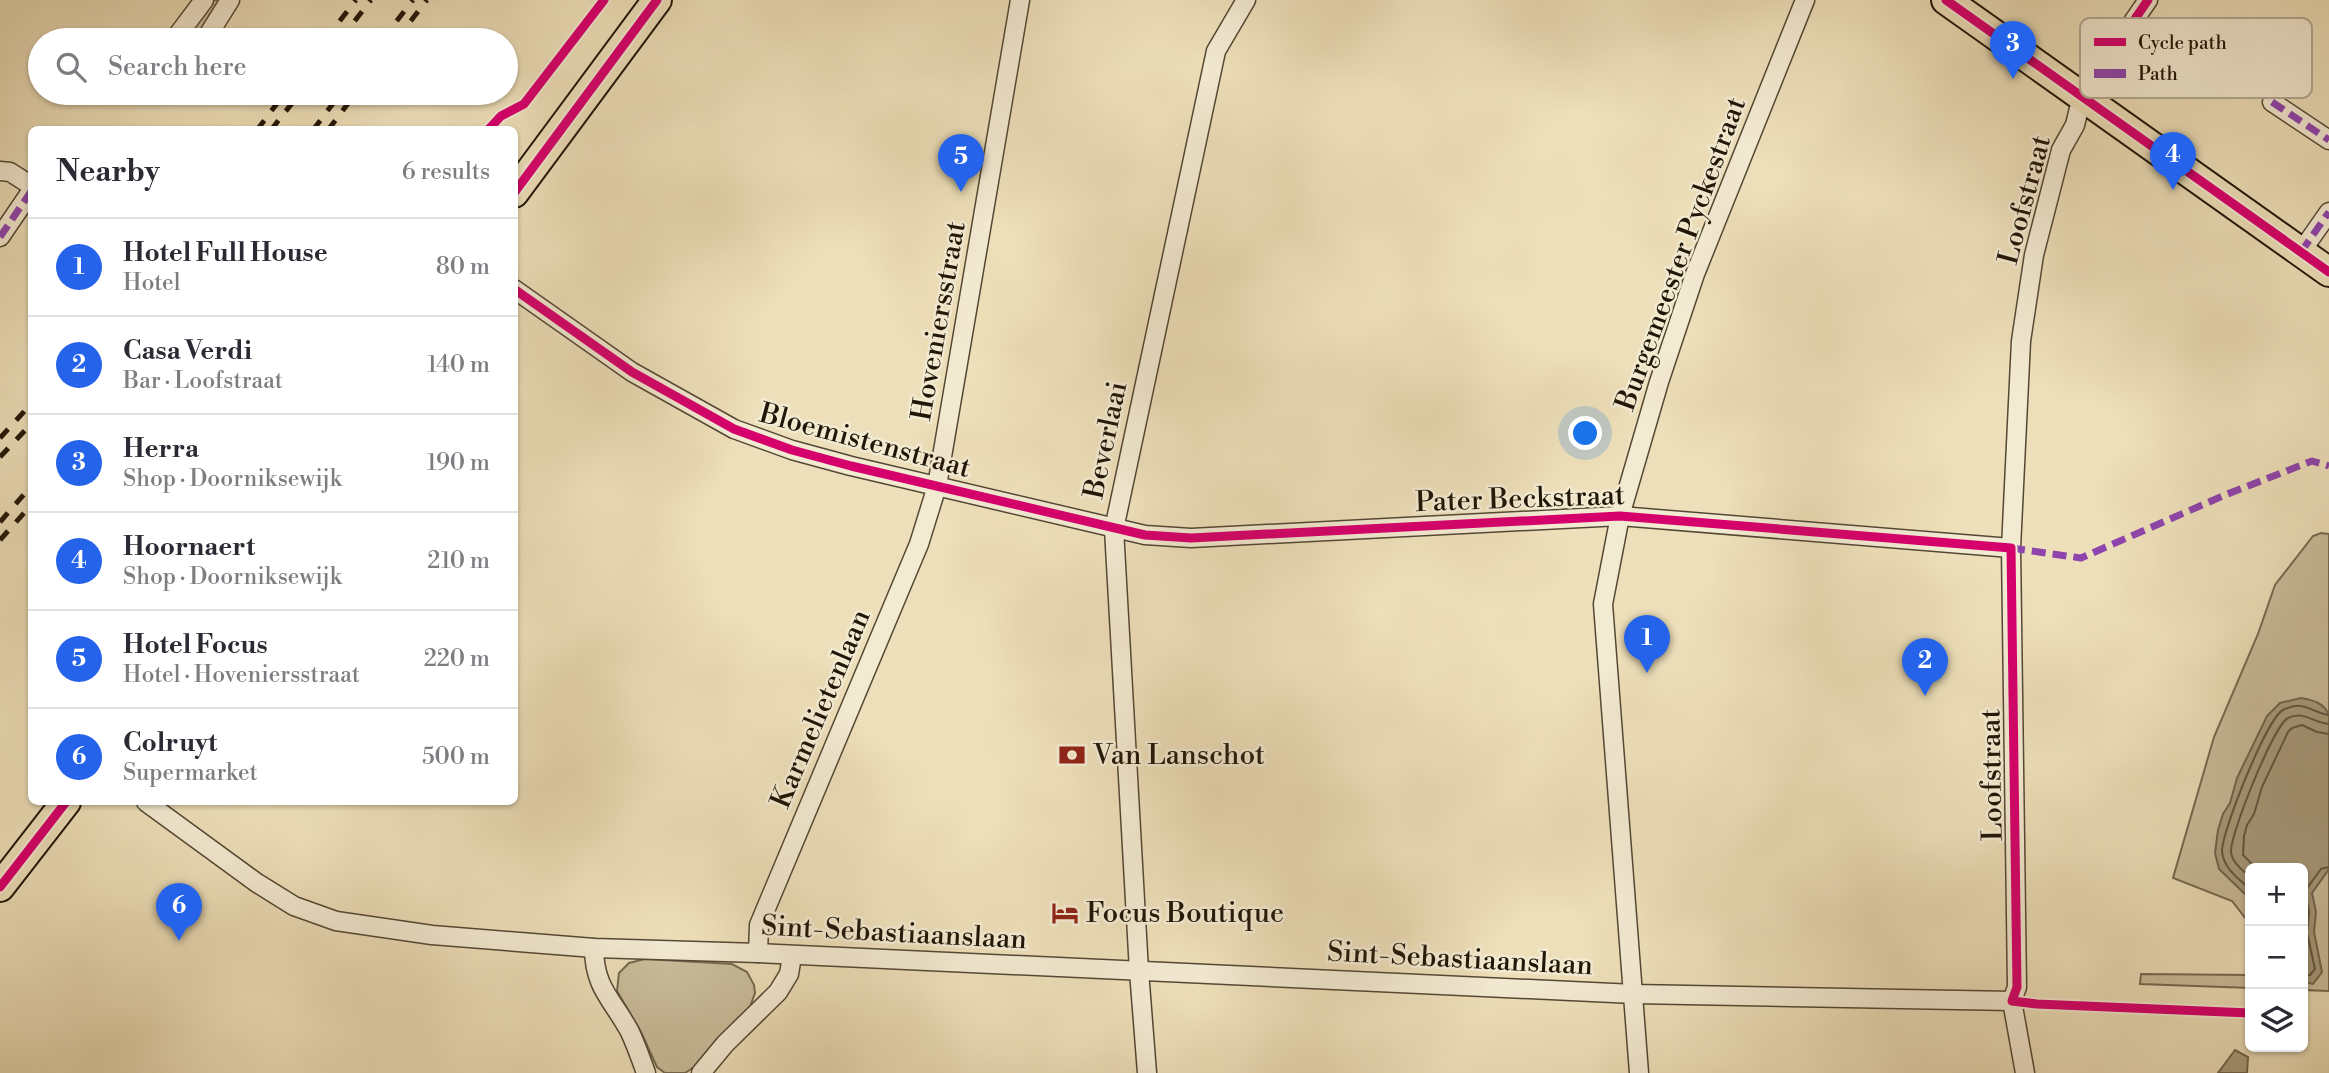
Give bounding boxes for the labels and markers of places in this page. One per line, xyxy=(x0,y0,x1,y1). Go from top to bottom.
pin: 3 xyxy=(1990,21,2036,79)
pin: 4 xyxy=(2150,132,2196,190)
pin: 5 xyxy=(938,134,984,192)
pin: 1 xyxy=(1624,615,1670,673)
pin: 2 xyxy=(1902,638,1948,696)
place label: Van Lanschot xyxy=(1092,738,1265,773)
bank icon: Van Lanschot xyxy=(1057,740,1087,770)
pin: 6 xyxy=(156,883,202,941)
place label: Focus Boutique xyxy=(1086,896,1284,931)
hotel icon: Focus Boutique xyxy=(1050,898,1080,928)

